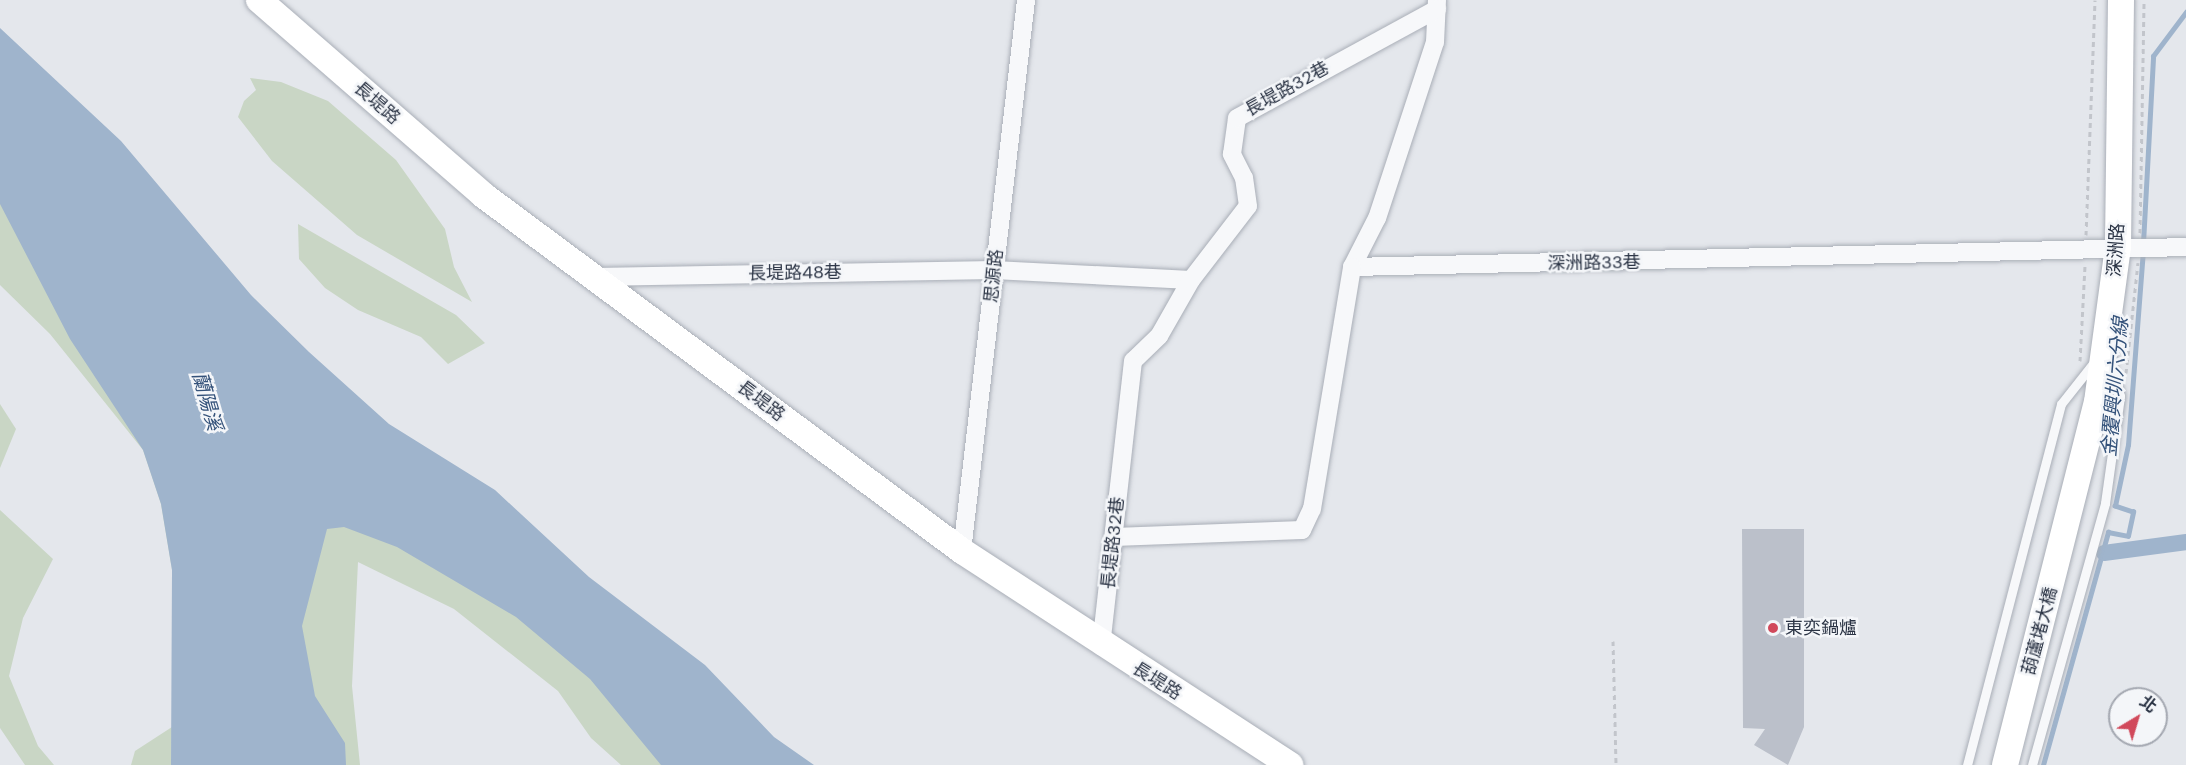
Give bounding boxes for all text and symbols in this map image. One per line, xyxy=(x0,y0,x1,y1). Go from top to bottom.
street label: 長堤路32巷 xyxy=(1241,57,1333,121)
street label: 長堤路 xyxy=(350,77,404,129)
street label: 深洲路 xyxy=(2103,222,2129,278)
street label: 思源路 xyxy=(980,248,1008,304)
street label: 深洲路33巷 xyxy=(1547,251,1641,275)
street label: 長堤路48巷 xyxy=(748,261,842,285)
water label: 金覆興圳六分線 xyxy=(2097,316,2133,458)
water label: 蘭陽溪 xyxy=(187,369,227,433)
street label: 長堤路 xyxy=(733,376,789,426)
street label: 長堤路32巷 xyxy=(1097,496,1129,590)
street label: 葫蘆堵大橋 xyxy=(2018,585,2062,677)
place label: 東奕鍋爐 xyxy=(1785,617,1857,639)
marker: 東奕鍋爐 xyxy=(1766,621,1780,635)
street label: 長堤路 xyxy=(1128,658,1186,704)
north arrow xyxy=(2108,687,2168,747)
text: 北 xyxy=(2135,691,2161,717)

